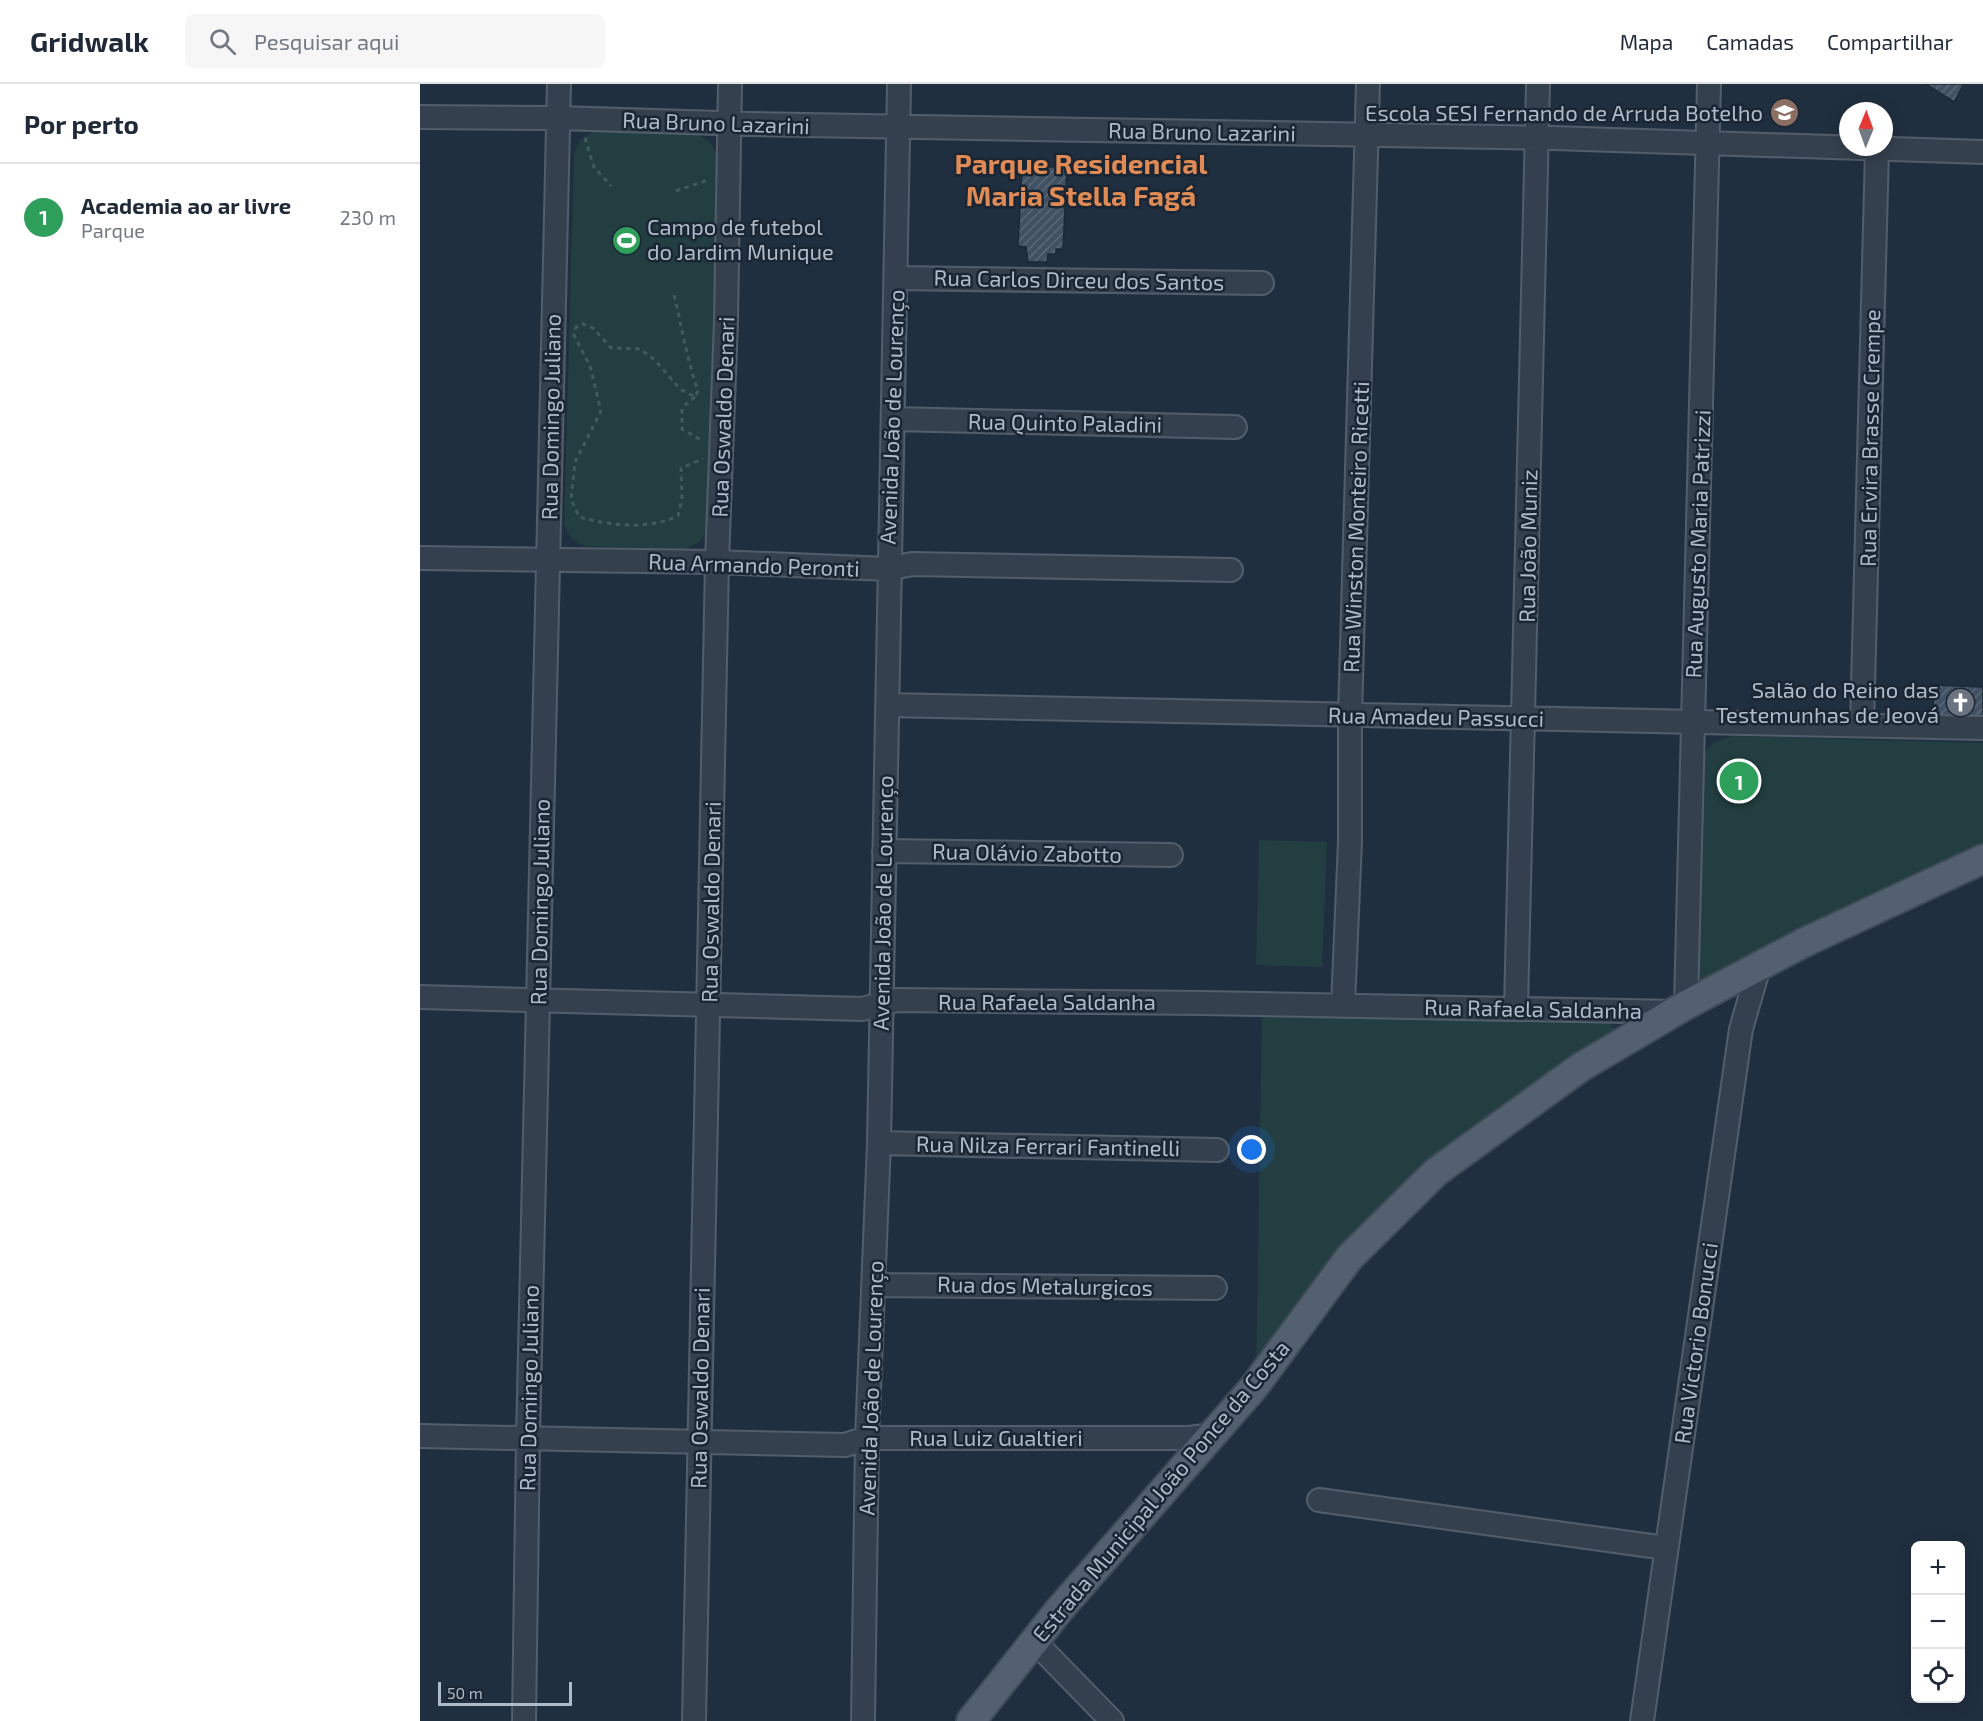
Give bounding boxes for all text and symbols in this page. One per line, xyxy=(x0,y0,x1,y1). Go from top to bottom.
search box xyxy=(185,14,605,68)
text: Gridwalk xyxy=(30,24,149,58)
icon: search xyxy=(206,25,239,58)
text: Pesquisar aqui xyxy=(254,28,400,54)
text: Mapa xyxy=(1620,29,1673,54)
text: Camadas xyxy=(1706,29,1794,54)
text: Compartilhar xyxy=(1827,29,1953,54)
school or university icon: Escola SESI Fernando de Arruda Botelho xyxy=(1768,97,1800,129)
place label: Escola SESI Fernando de Arruda Botelho xyxy=(1365,99,1763,125)
north arrow xyxy=(1839,102,1893,156)
street label: Rua Bruno Lazarini xyxy=(622,106,810,138)
text: Por perto xyxy=(24,108,139,139)
street label: Rua Bruno Lazarini xyxy=(1108,116,1296,146)
district label: Parque Residencial Maria Stella Fagá xyxy=(955,146,1208,212)
text: Academia ao ar livre xyxy=(81,192,291,218)
text: 1 xyxy=(39,205,48,229)
text: 230 m xyxy=(340,205,396,229)
place label: Campo de futebol do Jardim Munique xyxy=(647,213,834,264)
text: Parque xyxy=(81,218,145,242)
sports icon: Campo de futebol do Jardim Munique xyxy=(610,224,642,256)
street label: Rua Carlos Dirceu dos Santos xyxy=(934,263,1225,295)
street label: Avenida João de Lourenço xyxy=(874,289,910,545)
street label: Rua Ervira Brasse Crempe xyxy=(1854,309,1884,567)
street label: Rua Domingo Juliano xyxy=(535,314,565,520)
street label: Rua Oswaldo Denari xyxy=(705,316,739,518)
street label: Rua Winston Monteiro Ricetti xyxy=(1337,381,1373,673)
street label: Rua Quinto Paladini xyxy=(968,407,1162,438)
street label: Rua Augusto Maria Patrizzi xyxy=(1679,409,1715,679)
street label: Rua João Muniz xyxy=(1513,469,1541,623)
street label: Rua Armando Peronti xyxy=(648,547,860,581)
place label: Salão do Reino das Testemunhas de Jeová xyxy=(1716,676,1939,727)
church icon: Salão do Reino das Testemunhas de Jeová xyxy=(1944,687,1976,719)
street label: Rua Amadeu Passucci xyxy=(1328,701,1544,731)
pin: 1 xyxy=(1720,758,1758,804)
street label: Avenida João de Lourenço xyxy=(867,775,899,1031)
street label: Rua Domingo Juliano xyxy=(524,799,554,1005)
street label: Rua Oswaldo Denari xyxy=(695,801,725,1003)
street label: Rua Olávio Zabotto xyxy=(932,837,1122,867)
street label: Rua Rafaela Saldanha xyxy=(938,988,1156,1014)
street label: Rua Rafaela Saldanha xyxy=(1424,993,1642,1023)
street label: Rua Nilza Ferrari Fantinelli xyxy=(916,1130,1180,1160)
your location xyxy=(1237,1135,1266,1164)
street label: Rua Victorio Bonucci xyxy=(1668,1241,1722,1445)
street label: Avenida João de Lourenço xyxy=(853,1260,889,1516)
street label: Rua dos Metalurgicos xyxy=(937,1270,1153,1300)
street label: Rua Domingo Juliano xyxy=(513,1285,543,1491)
street label: Rua Oswaldo Denari xyxy=(684,1287,714,1489)
street label: Estrada Municipal João Ponce da Costa xyxy=(1027,1335,1294,1646)
street label: Rua Luiz Gualtieri xyxy=(909,1424,1083,1450)
map controls xyxy=(1911,1541,1965,1703)
button: + xyxy=(1911,1541,1965,1595)
button: − xyxy=(1911,1595,1965,1649)
button: locate xyxy=(1911,1649,1965,1703)
scale bar xyxy=(438,1679,572,1706)
text: 50 m xyxy=(447,1683,483,1702)

